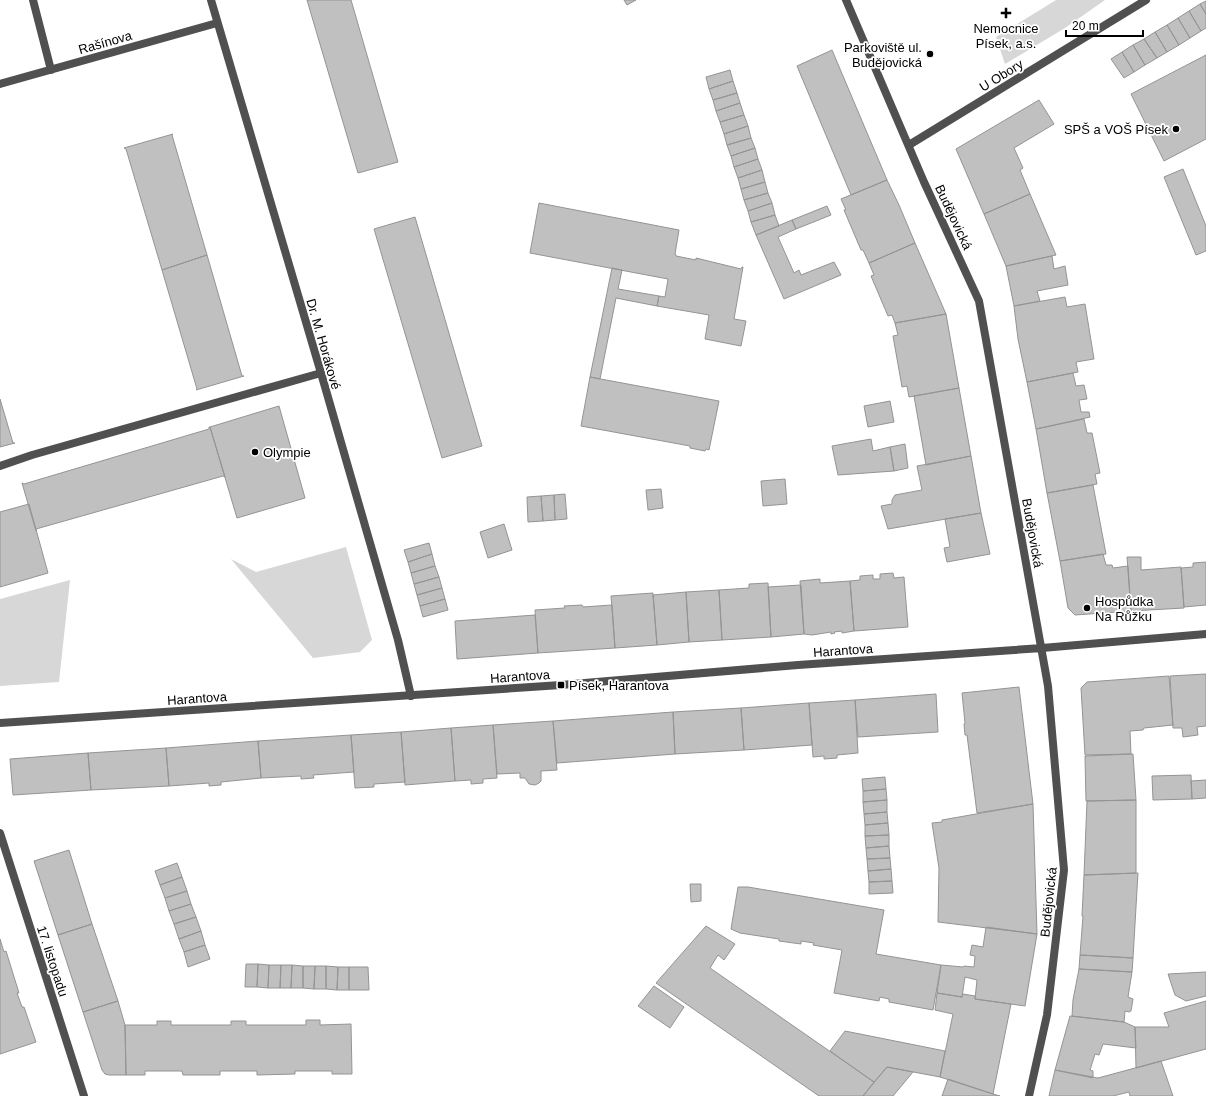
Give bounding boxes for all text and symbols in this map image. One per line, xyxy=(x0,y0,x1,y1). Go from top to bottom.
marker: Nemocnice Písek, a.s. xyxy=(1000,7,1012,19)
scale bar xyxy=(1066,12,1143,38)
text: 20 m xyxy=(1072,19,1099,33)
place label: Nemocnice Písek, a.s. xyxy=(973,21,1039,51)
street label: Rašínova xyxy=(77,27,134,57)
place label: Parkoviště ul. Budějovická xyxy=(844,40,923,70)
marker: Parkoviště ul. Budějovická xyxy=(925,49,935,59)
street label: U Obory xyxy=(977,56,1026,95)
place label: SPŠ a VOŠ Písek xyxy=(1064,122,1168,137)
marker: SPŠ a VOŠ Písek xyxy=(1171,124,1181,134)
street label: Budějovická xyxy=(932,182,975,253)
street label: Dr. M. Horákové xyxy=(303,297,344,391)
place label: Olympie xyxy=(263,445,311,460)
marker: Olympie xyxy=(250,447,260,457)
street label: Budějovická xyxy=(1019,497,1046,570)
place label: Hospůdka Na Růžku xyxy=(1095,594,1154,624)
marker: Hospůdka Na Růžku xyxy=(1082,603,1092,613)
street label: Harantova xyxy=(813,641,874,660)
street label: Harantova xyxy=(490,667,551,686)
place label: Písek, Harantova xyxy=(569,678,669,693)
marker: Písek, Harantova xyxy=(556,680,566,690)
street label: Harantova xyxy=(167,689,228,708)
street label: Budějovická xyxy=(1037,866,1060,938)
street label: 17. listopadu xyxy=(34,924,71,999)

